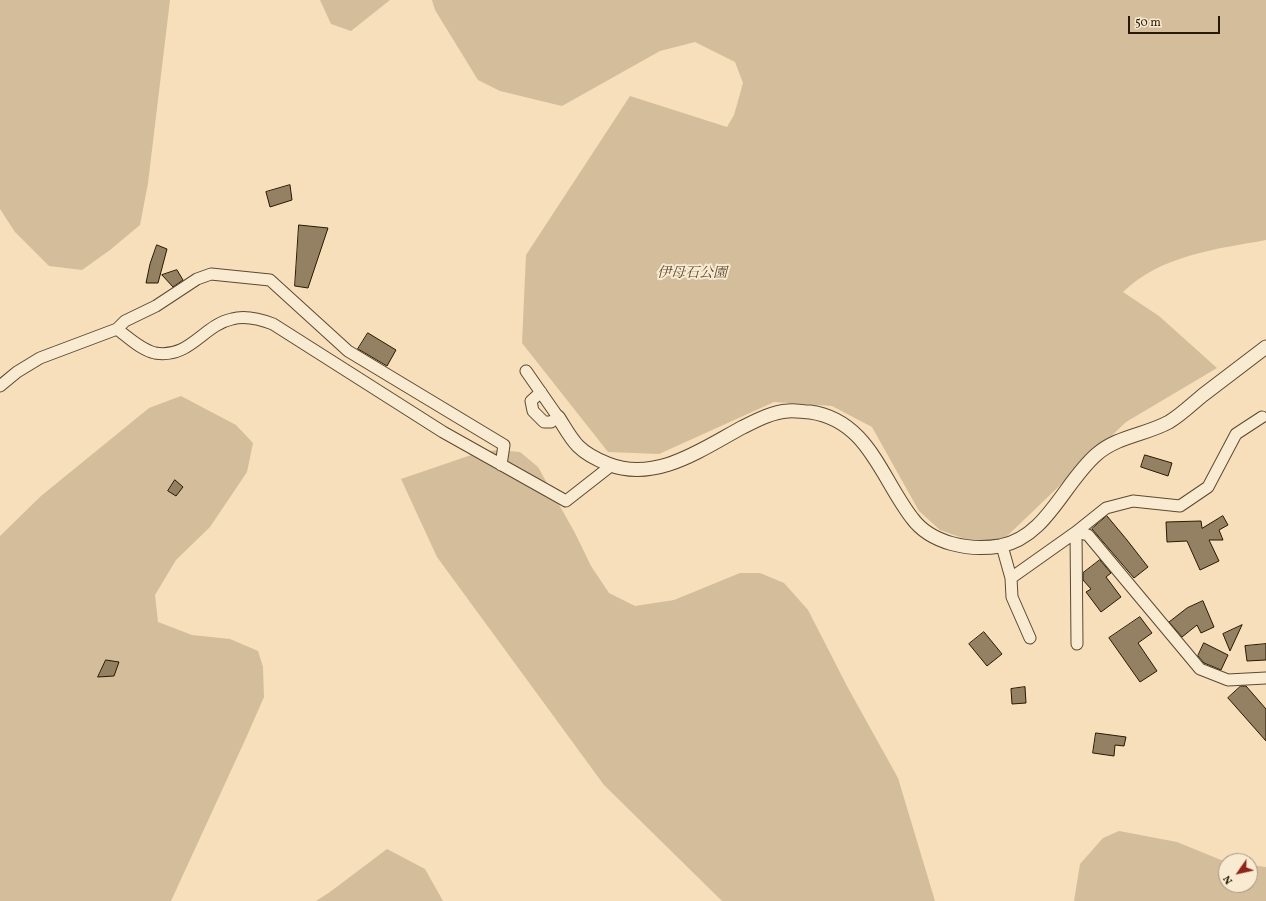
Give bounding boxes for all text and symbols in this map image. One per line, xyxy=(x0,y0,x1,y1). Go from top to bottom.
scale bar xyxy=(1130,8,1222,34)
text: 50 m xyxy=(1135,15,1161,31)
park label: 伊母石公園 xyxy=(657,266,727,282)
north arrow xyxy=(1218,853,1258,893)
text: N xyxy=(1220,872,1237,887)

